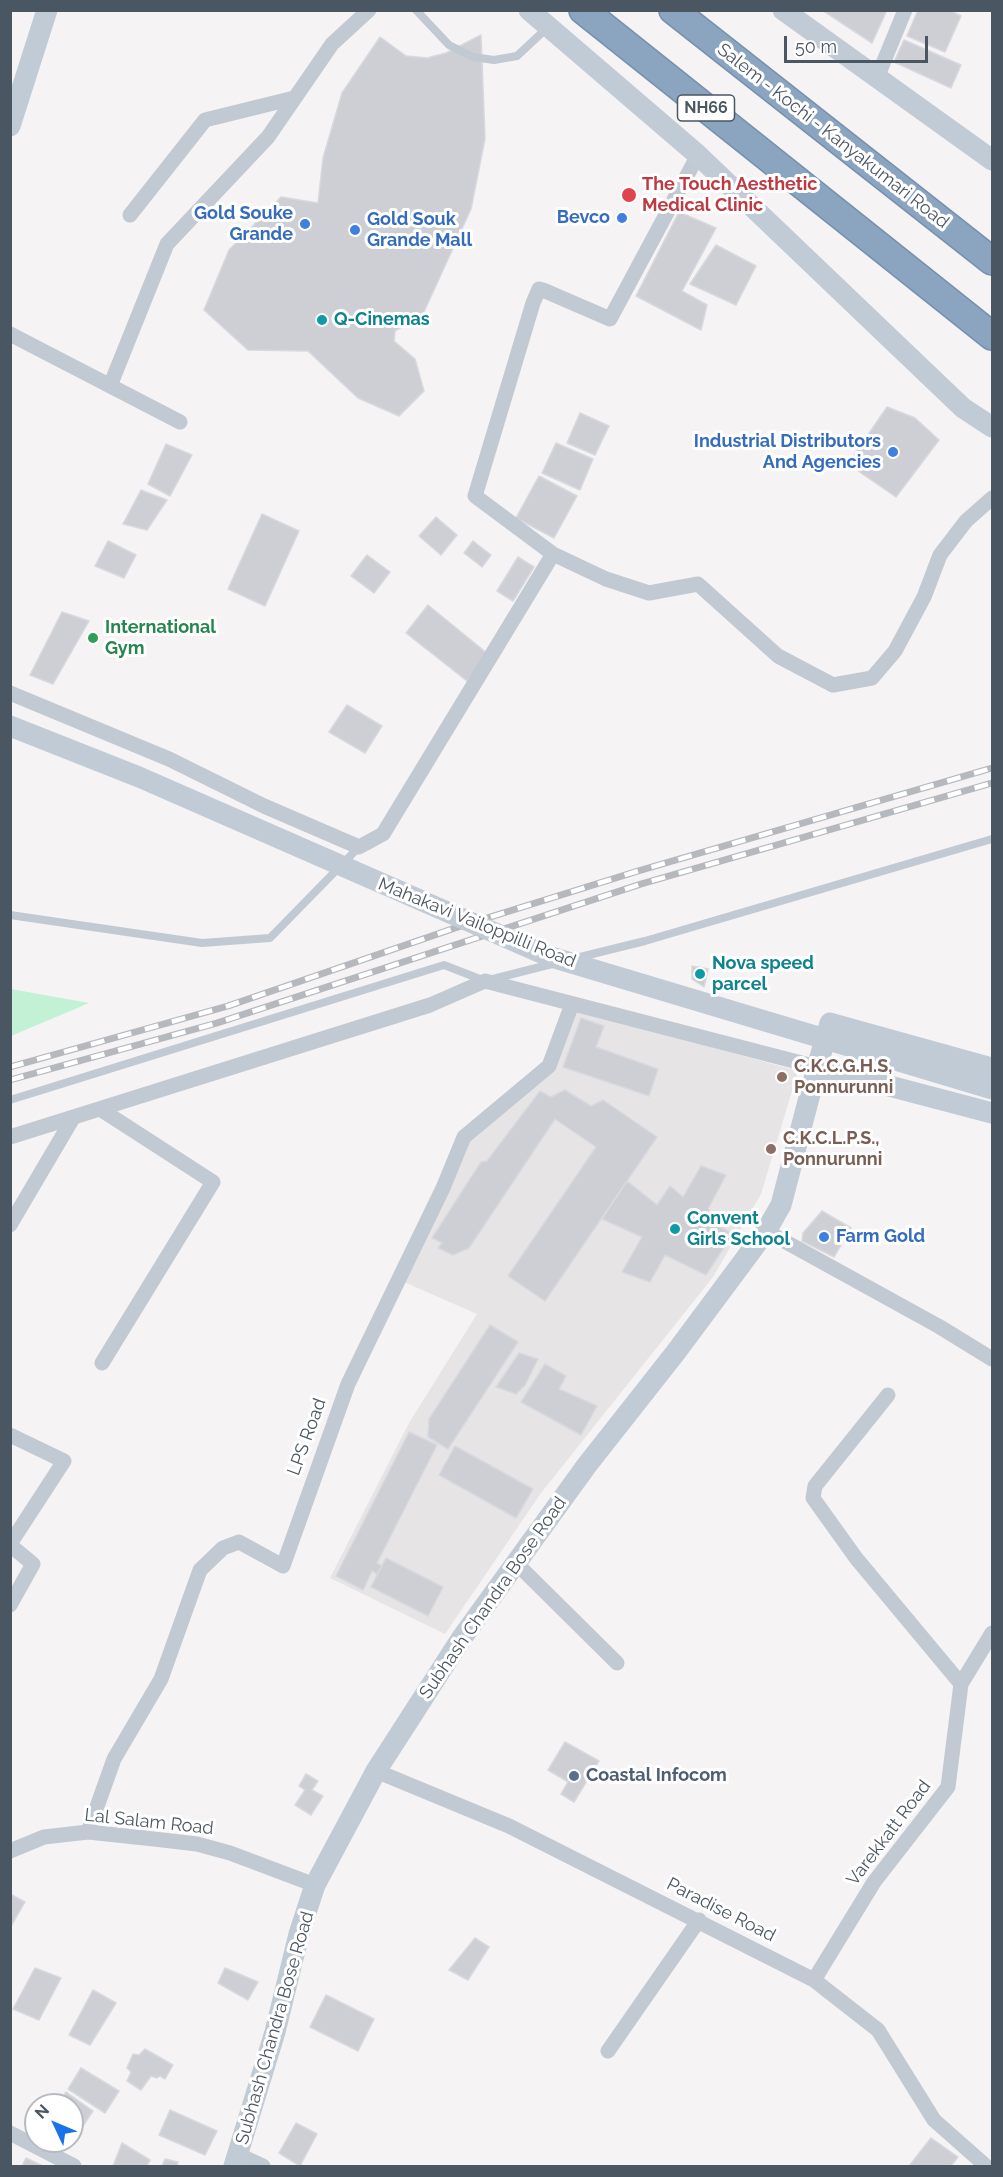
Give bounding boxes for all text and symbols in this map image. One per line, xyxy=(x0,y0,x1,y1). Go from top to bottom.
scale bar xyxy=(787,24,931,62)
text: 50 m xyxy=(795,36,837,57)
street label: Salem - Kochi - Kanyakumari Road xyxy=(713,39,953,233)
road number: NH66 xyxy=(678,95,734,121)
place label: The Touch Aesthetic Medical Clinic xyxy=(642,174,817,216)
marker: The Touch Aesthetic Medical Clinic xyxy=(620,186,638,204)
place label: Gold Souke Grande xyxy=(194,203,293,246)
place label: Bevco xyxy=(557,207,610,229)
place label: Gold Souk Grande Mall xyxy=(367,209,472,252)
marker: Bevco xyxy=(615,211,629,225)
marker: Gold Souke Grande xyxy=(298,217,312,231)
marker: Gold Souk Grande Mall xyxy=(348,223,362,237)
place label: Q-Cinemas xyxy=(334,309,430,331)
marker: Q-Cinemas xyxy=(315,313,329,327)
place label: Industrial Distributors And Agencies xyxy=(694,431,881,474)
marker: Industrial Distributors And Agencies xyxy=(886,445,900,459)
place label: International Gym xyxy=(105,617,216,660)
marker: International Gym xyxy=(86,631,100,645)
street label: Mahakavi Vailoppilli Road xyxy=(375,873,579,973)
place label: Nova speed parcel xyxy=(712,953,814,996)
marker: Nova speed parcel xyxy=(693,967,707,981)
place label: C.K.C.G.H.S, Ponnurunni xyxy=(794,1056,893,1098)
marker: C.K.C.G.H.S, Ponnurunni xyxy=(775,1070,789,1084)
place label: C.K.C.L.P.S., Ponnurunni xyxy=(783,1128,882,1170)
marker: C.K.C.L.P.S., Ponnurunni xyxy=(764,1142,778,1156)
place label: Convent Girls School xyxy=(687,1208,790,1250)
marker: Convent Girls School xyxy=(668,1222,682,1236)
place label: Farm Gold xyxy=(836,1226,925,1248)
marker: Farm Gold xyxy=(817,1230,831,1244)
street label: LPS Road xyxy=(283,1396,331,1478)
street label: Subhash Chandra Bose Road xyxy=(415,1493,571,1703)
place label: Coastal Infocom xyxy=(586,1765,727,1787)
marker: Coastal Infocom xyxy=(567,1769,581,1783)
street label: Varekkatt Road xyxy=(842,1776,936,1890)
street label: Lal Salam Road xyxy=(83,1804,215,1840)
street label: Paradise Road xyxy=(663,1873,779,1947)
street label: Subhash Chandra Bose Road xyxy=(231,1909,319,2147)
north arrow xyxy=(24,2093,84,2153)
text: N xyxy=(31,2101,53,2123)

